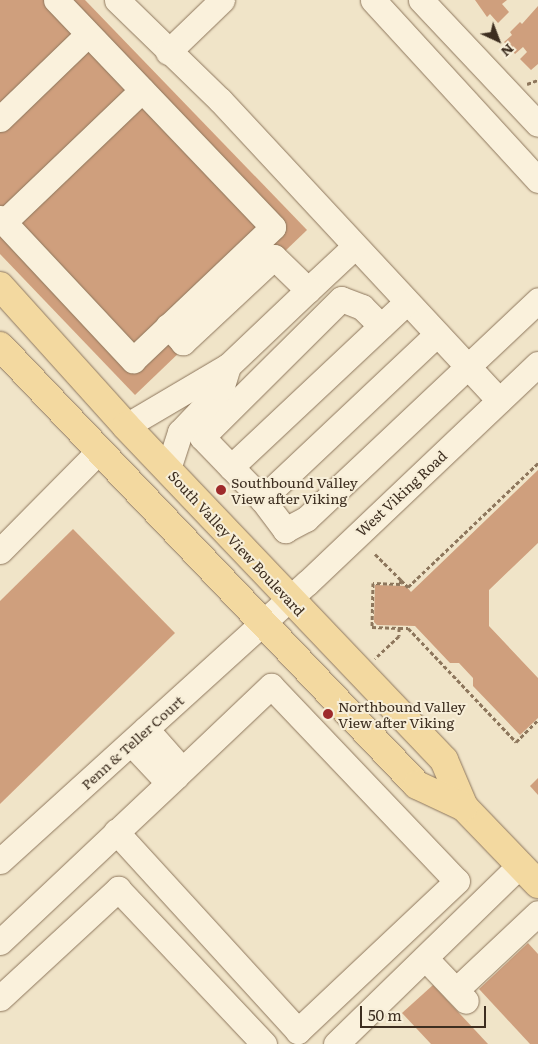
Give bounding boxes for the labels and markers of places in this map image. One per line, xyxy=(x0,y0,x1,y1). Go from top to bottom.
place label: Southbound Valley View after Viking xyxy=(231,474,358,507)
marker: Southbound Valley View after Viking xyxy=(215,484,227,496)
place label: Northbound Valley View after Viking xyxy=(338,698,466,730)
marker: Northbound Valley View after Viking xyxy=(322,708,334,720)

